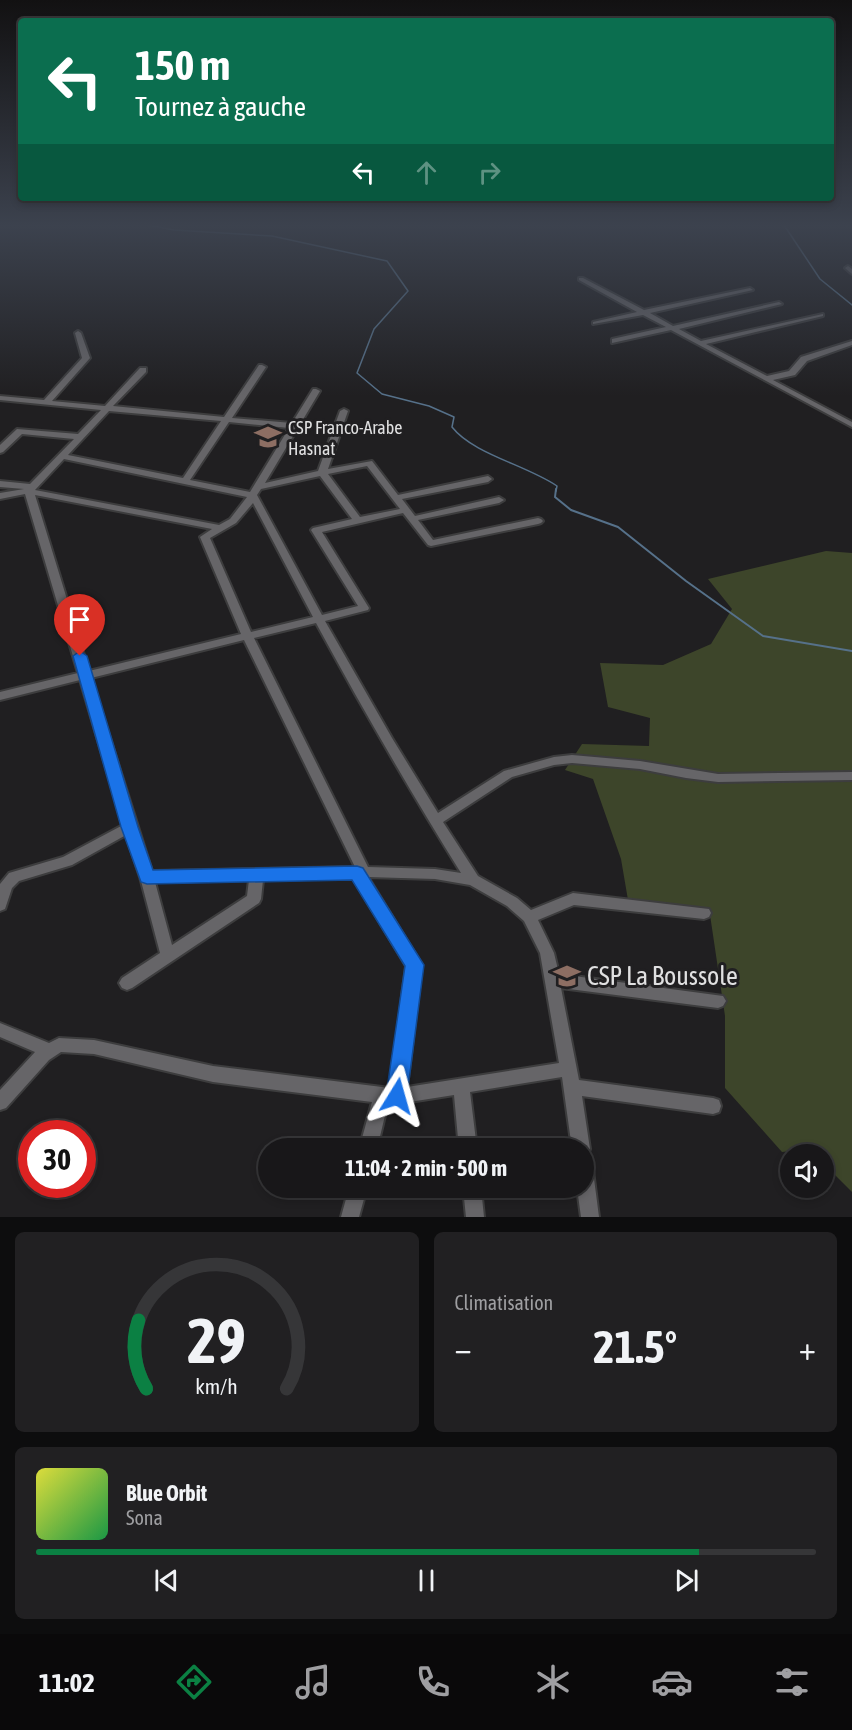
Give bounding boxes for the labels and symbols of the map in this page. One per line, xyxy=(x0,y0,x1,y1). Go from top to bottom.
place label: CSP Franco-Arabe Hasnat xyxy=(288,417,402,459)
school or university icon: CSP Franco-Arabe Hasnat xyxy=(253,422,283,452)
pin xyxy=(54,594,105,656)
school or university icon: CSP La Boussole xyxy=(552,961,582,991)
place label: CSP La Boussole xyxy=(587,961,738,991)
position arrow xyxy=(365,1064,429,1128)
speed limit sign: 30 xyxy=(18,1120,96,1198)

